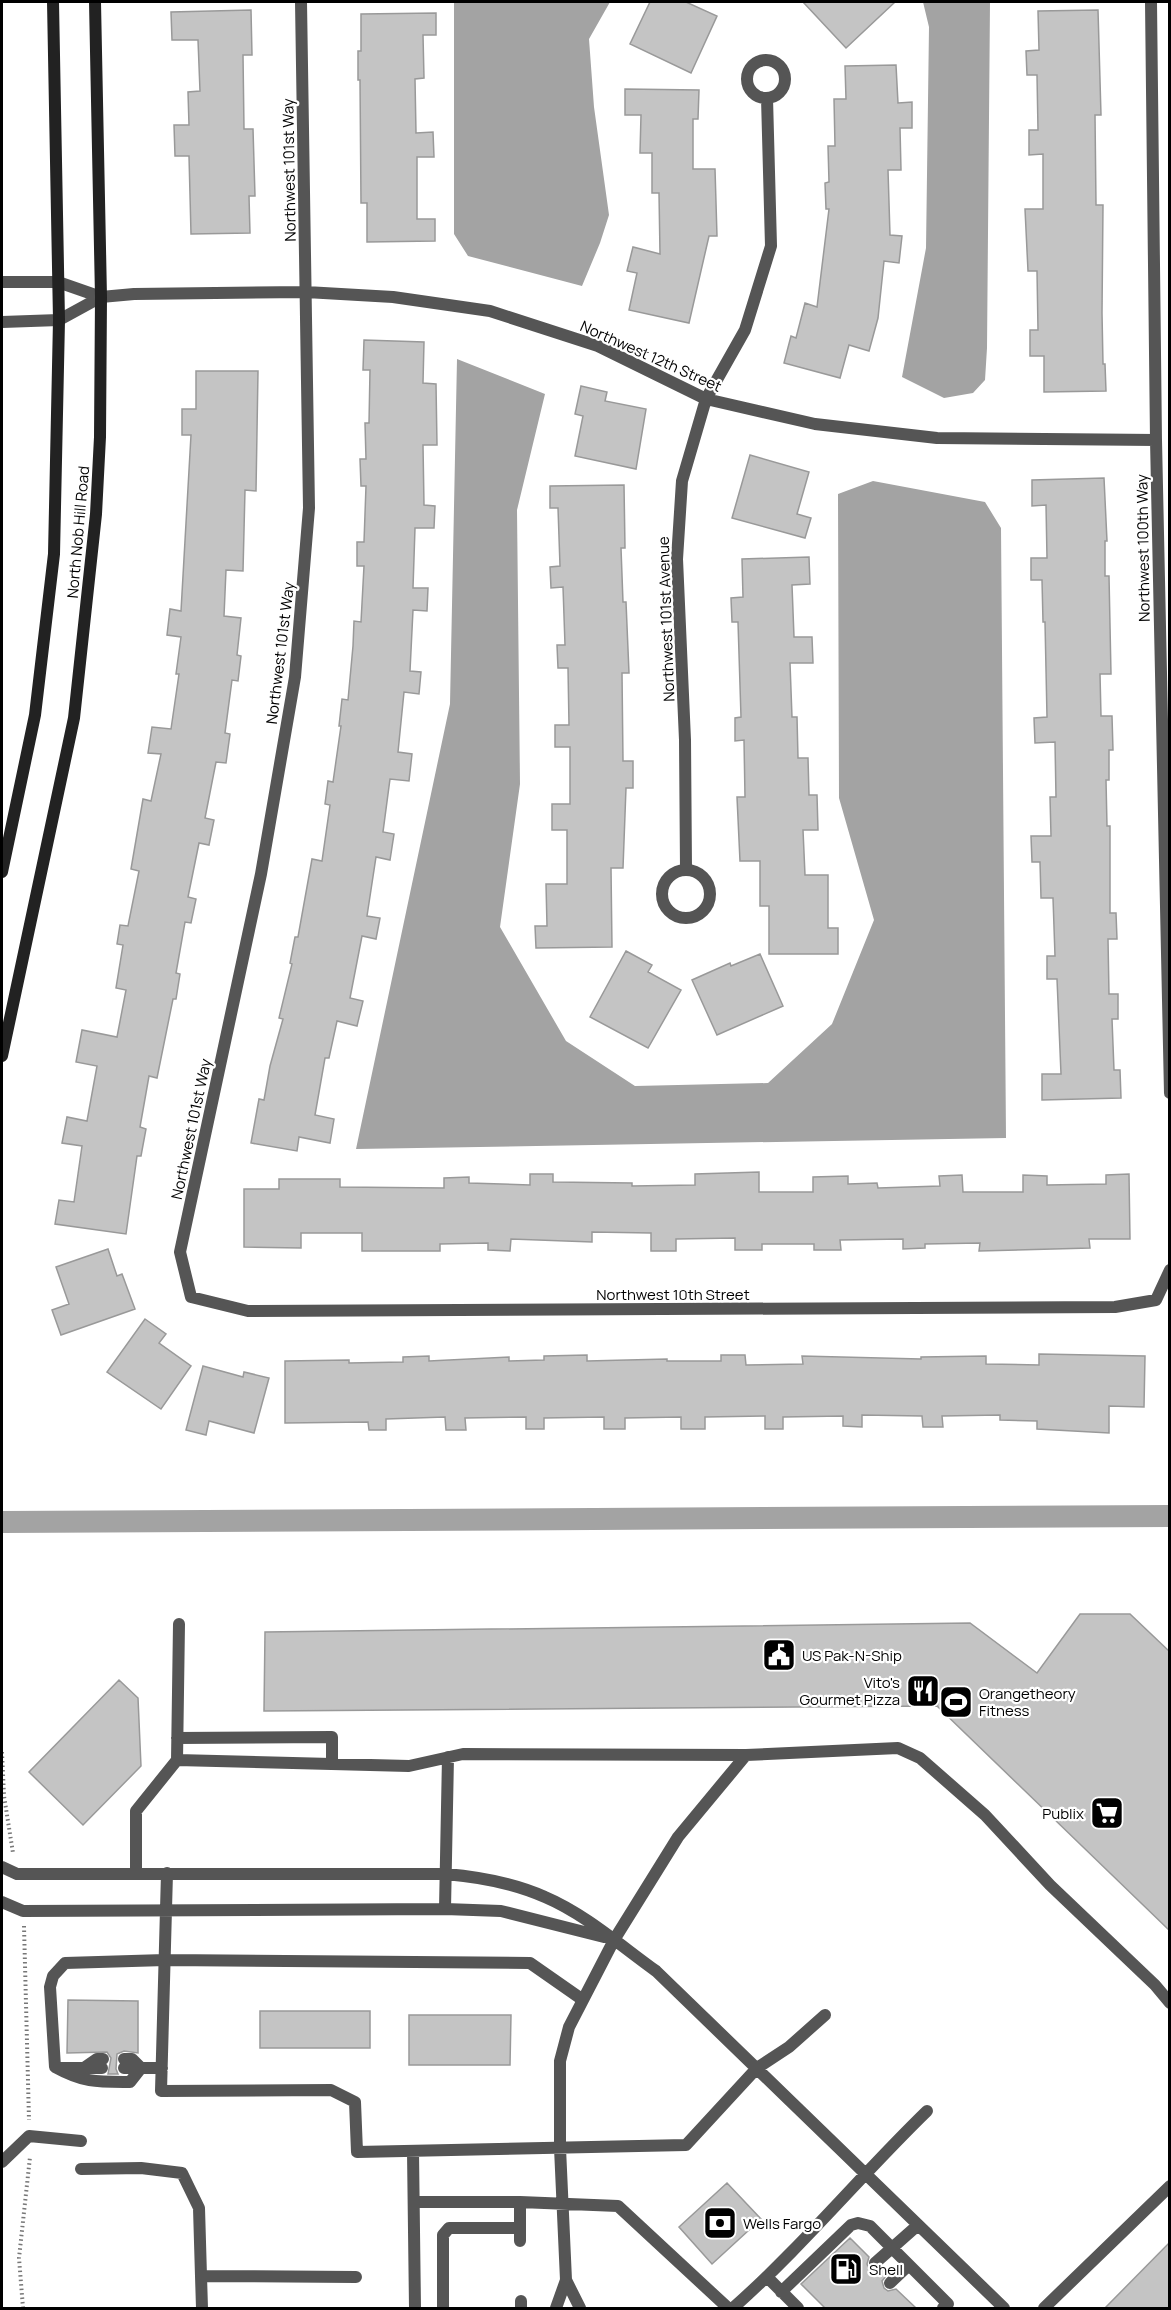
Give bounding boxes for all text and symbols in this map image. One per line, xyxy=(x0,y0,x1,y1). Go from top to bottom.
street label: Northwest 101st Way xyxy=(277,98,301,242)
street label: Northwest 12th Street xyxy=(577,315,725,397)
street label: North Nob Hill Road xyxy=(62,465,94,599)
street label: Northwest 100th Way xyxy=(1131,474,1155,622)
street label: Northwest 101st Avenue xyxy=(653,536,679,702)
street label: Northwest 101st Way xyxy=(261,581,299,725)
street label: Northwest 101st Way xyxy=(166,1057,216,1201)
street label: Northwest 10th Street xyxy=(596,1284,750,1305)
public building icon: US Pak-N-Ship xyxy=(761,1637,797,1673)
place label: US Pak-N-Ship xyxy=(802,1645,902,1666)
place label: Vito's Gourmet Pizza xyxy=(799,1672,900,1710)
restaurant icon: Vito's Gourmet Pizza xyxy=(905,1673,941,1709)
place label: Orangetheory Fitness xyxy=(979,1683,1076,1721)
sports icon: Orangetheory Fitness xyxy=(938,1684,974,1720)
supermarket icon: Publix xyxy=(1089,1795,1125,1831)
place label: Publix xyxy=(1042,1803,1084,1824)
bank icon: Wells Fargo xyxy=(702,2205,738,2241)
place label: Wells Fargo xyxy=(743,2213,821,2234)
fuel station icon: Shell xyxy=(828,2251,864,2287)
place label: Shell xyxy=(869,2259,903,2280)

